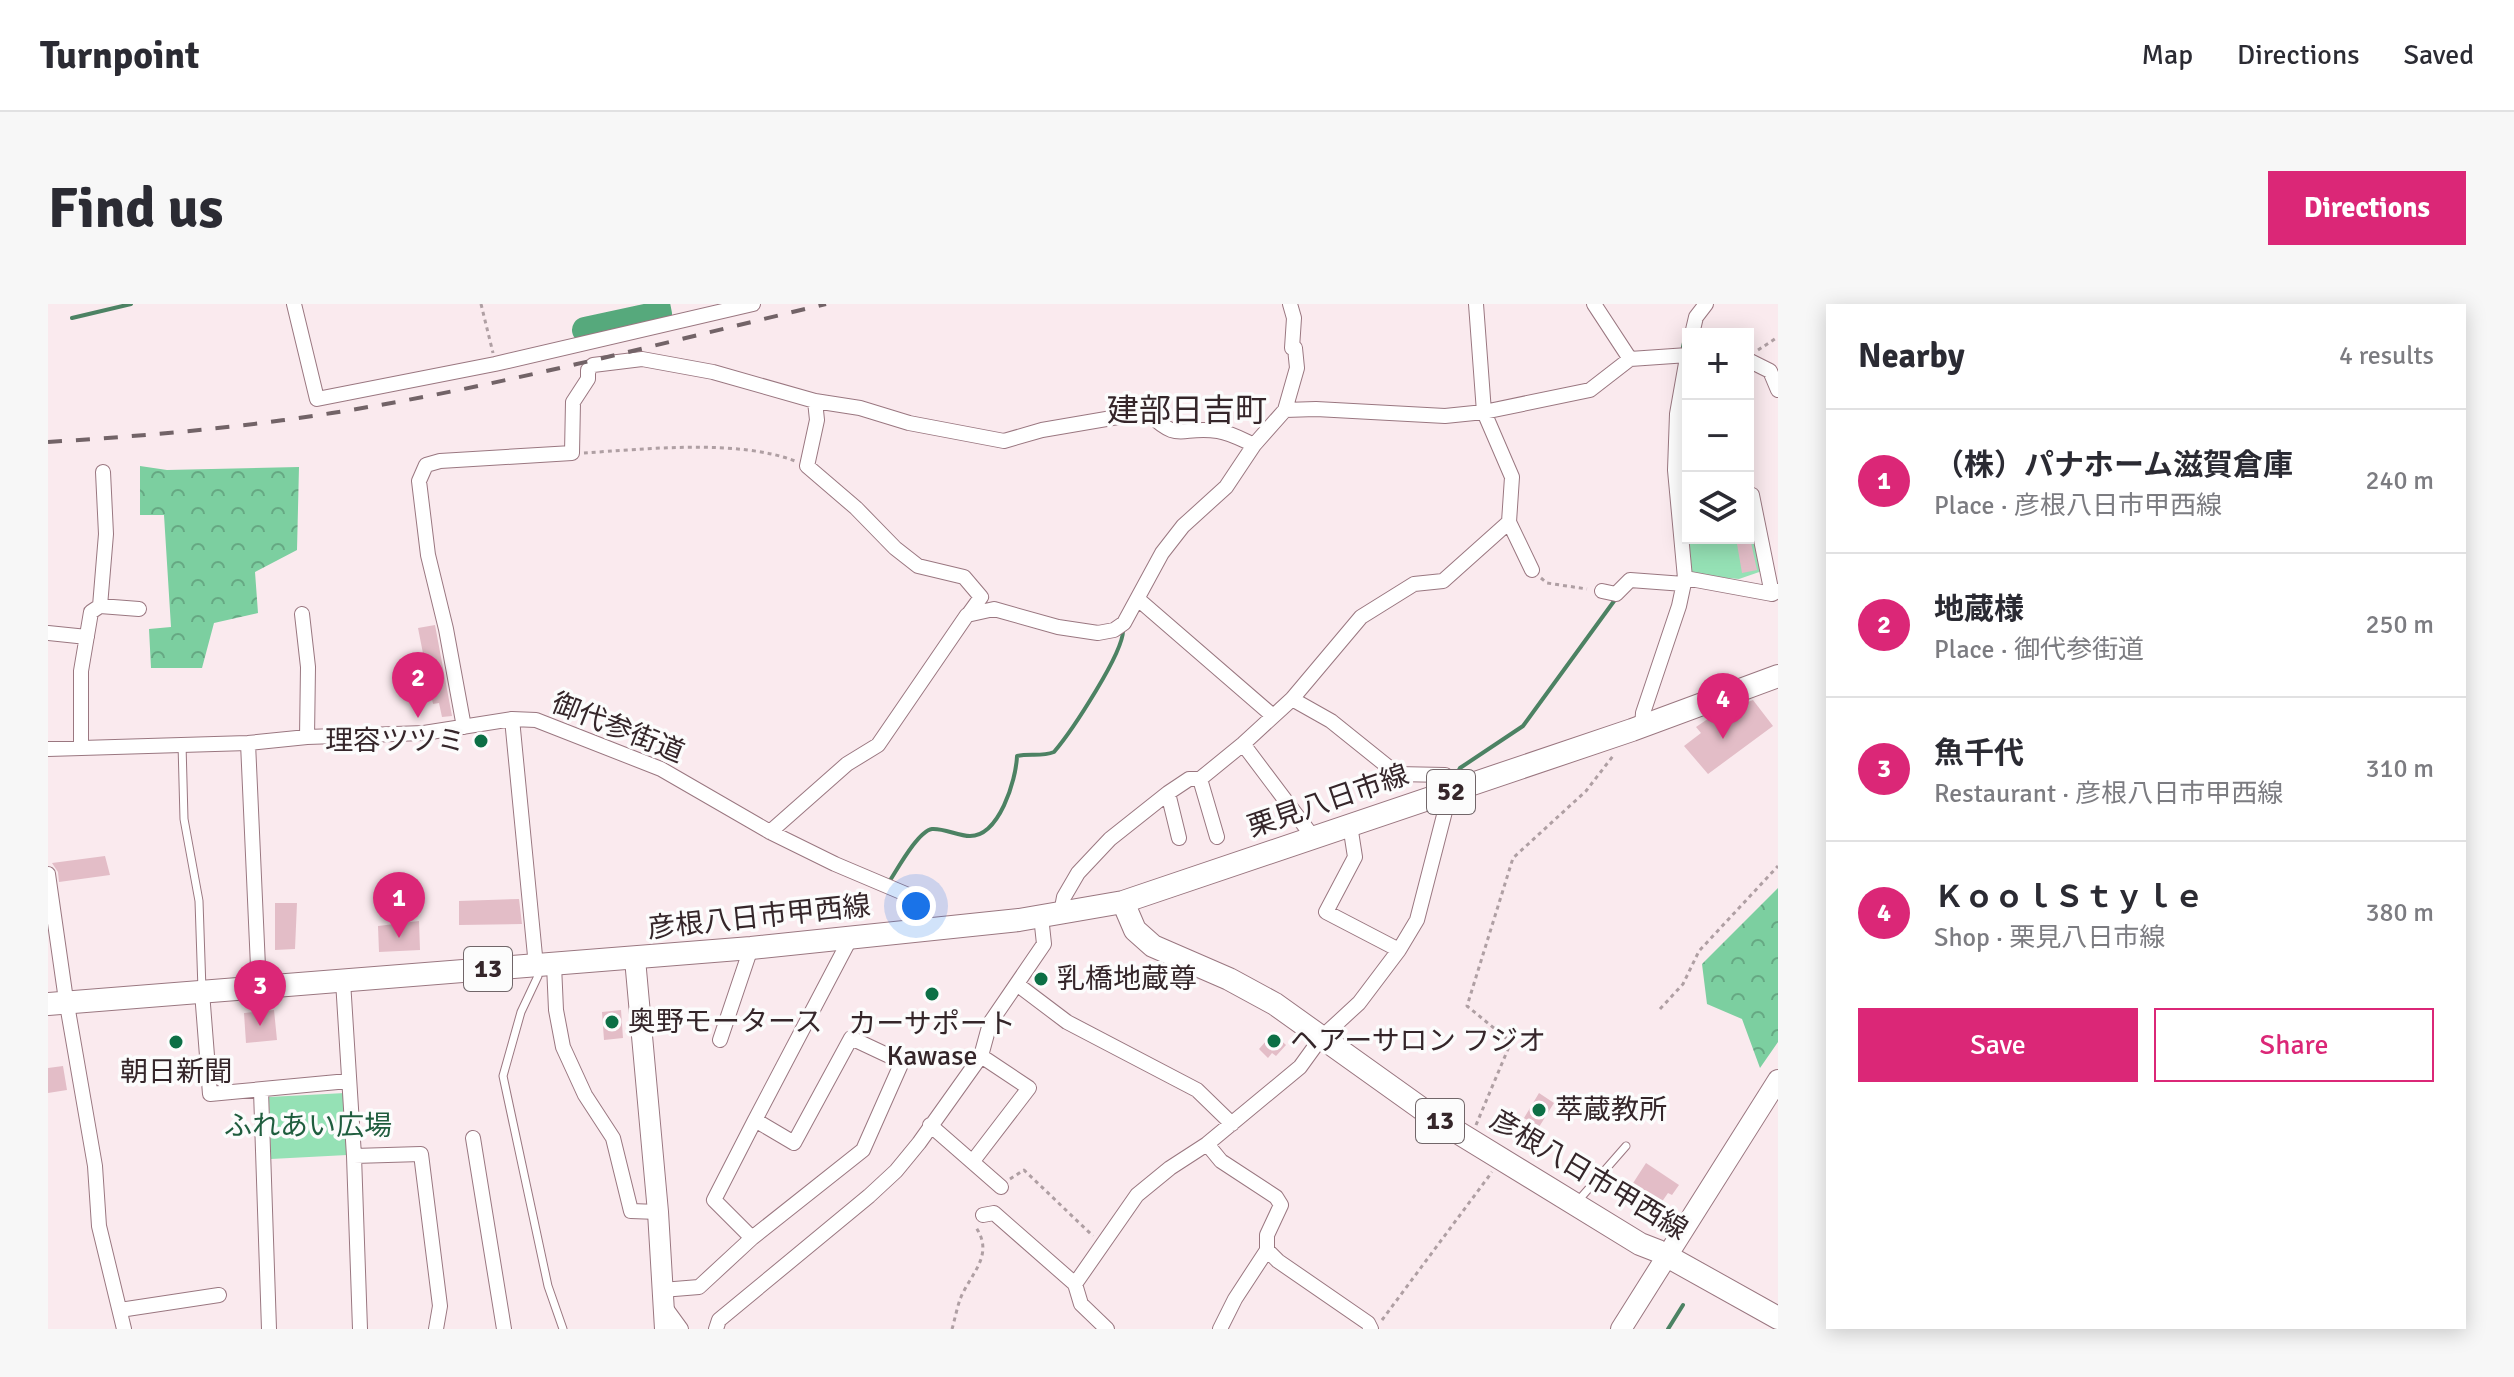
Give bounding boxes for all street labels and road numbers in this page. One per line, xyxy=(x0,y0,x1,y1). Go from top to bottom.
street label: 御代参街道 xyxy=(547,686,689,770)
street label: 栗見八日市線 xyxy=(1243,758,1413,844)
road number: 52 xyxy=(1427,770,1475,814)
street label: 彦根八日市甲西線 xyxy=(646,888,872,946)
road number: 13 xyxy=(464,947,512,991)
road number: 13 xyxy=(1416,1099,1464,1143)
street label: 彦根八日市甲西線 xyxy=(1484,1103,1694,1247)

